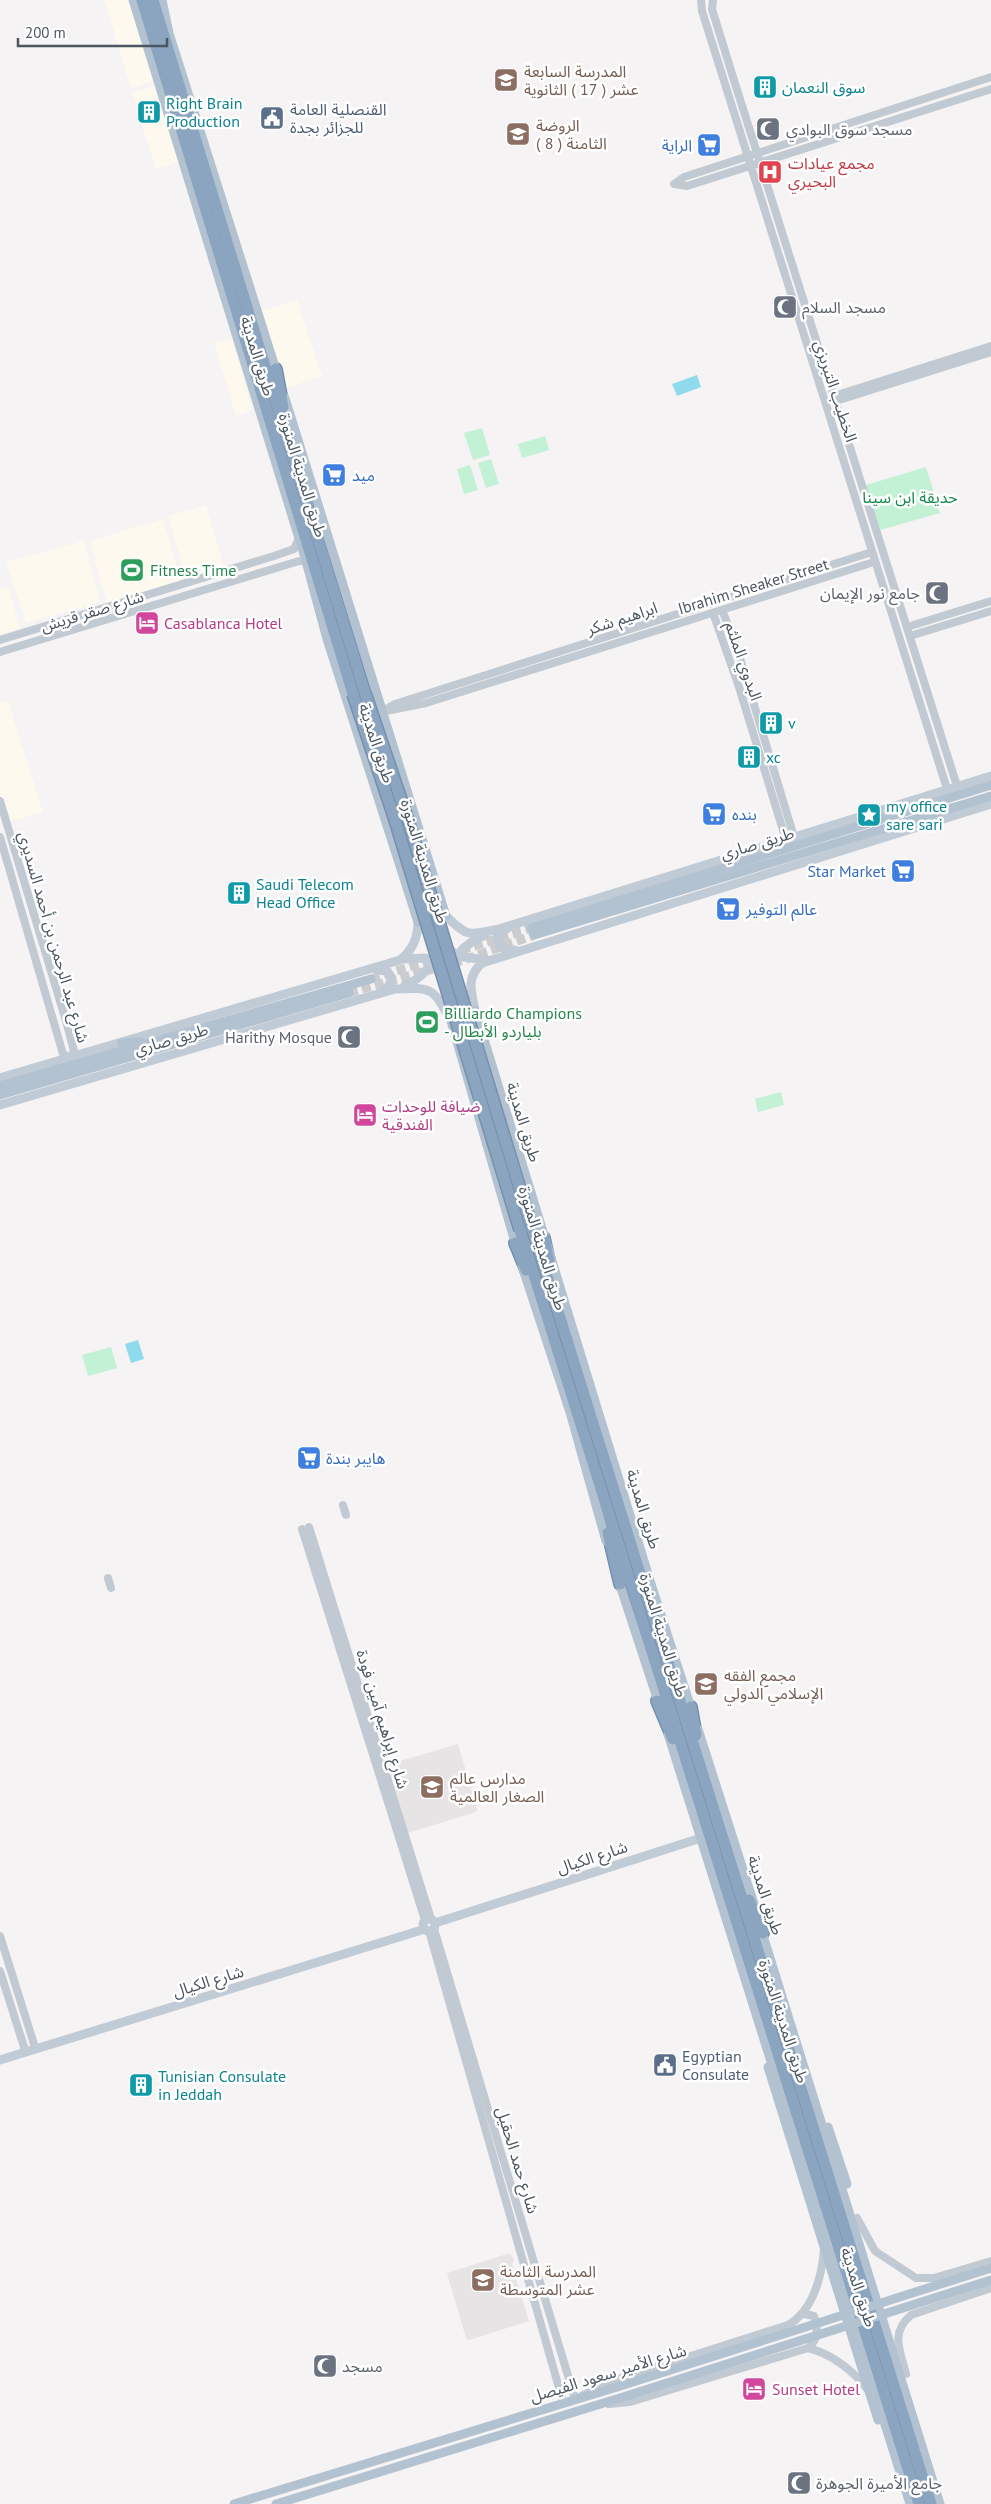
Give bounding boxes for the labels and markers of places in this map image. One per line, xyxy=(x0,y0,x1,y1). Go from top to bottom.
place label: المدرسة السابعة عشر ( 17 ) الثانوية xyxy=(524,61,639,99)
school or university icon: المدرسة السابعة عشر ( 17 ) الثانوية xyxy=(493,67,519,93)
building icon: سوق النعمان xyxy=(752,74,778,100)
place label: سوق النعمان xyxy=(782,77,865,97)
place label: Right Brain Production xyxy=(166,93,243,131)
building icon: Right Brain Production xyxy=(136,99,162,125)
place label: القنصلية العامة للجزائر بجدة xyxy=(290,99,387,137)
public building icon: القنصلية العامة للجزائر بجدة xyxy=(259,105,285,131)
place label: الروضة الثامنة ( 8 ) xyxy=(536,115,607,153)
mosque icon: مسجد سوق البوادي xyxy=(755,116,781,142)
place label: مسجد سوق البوادي xyxy=(786,119,912,142)
school or university icon: الروضة الثامنة ( 8 ) xyxy=(505,121,531,147)
supermarket icon: الراية xyxy=(696,132,722,158)
place label: الراية xyxy=(662,135,692,155)
place label: مجمع عيادات البحيري xyxy=(788,153,875,194)
hospital icon: مجمع عيادات البحيري xyxy=(757,159,783,185)
mosque icon: مسجد السلام xyxy=(772,294,798,320)
place label: مسجد السلام xyxy=(802,297,886,320)
supermarket icon: ميد xyxy=(321,462,347,488)
place label: ميد xyxy=(352,465,375,485)
sports icon: Fitness Time xyxy=(119,557,145,583)
place label: Fitness Time xyxy=(150,560,236,580)
mosque icon: جامع نور الإيمان xyxy=(924,580,950,606)
place label: جامع نور الإيمان xyxy=(820,583,920,606)
hotel icon: Casablanca Hotel xyxy=(134,610,160,636)
place label: Casablanca Hotel xyxy=(164,613,283,633)
building icon: v xyxy=(758,710,784,736)
place label: v xyxy=(788,713,796,733)
building icon: xc xyxy=(736,744,762,770)
place label: xc xyxy=(766,747,781,767)
place label: my office sare sari xyxy=(886,796,947,834)
supermarket icon: بنده xyxy=(701,801,727,827)
place icon: my office sare sari xyxy=(856,802,882,828)
place label: بنده xyxy=(732,804,757,824)
supermarket icon: Star Market xyxy=(890,858,916,884)
place label: Star Market xyxy=(807,861,887,881)
place label: Saudi Telecom Head Office xyxy=(256,874,354,912)
building icon: Saudi Telecom Head Office xyxy=(226,880,252,906)
supermarket icon: عالم التوفير xyxy=(715,896,741,922)
place label: عالم التوفير xyxy=(745,899,817,922)
place label: Billiardo Champions - بلياردو الأبطال xyxy=(444,1003,582,1042)
sports icon: Billiardo Champions - بلياردو الأبطال xyxy=(414,1009,440,1035)
mosque icon: Harithy Mosque xyxy=(336,1024,362,1050)
place label: Harithy Mosque xyxy=(225,1027,332,1047)
place label: ضيافة للوحدات الفندقية xyxy=(382,1096,480,1134)
hotel icon: ضيافة للوحدات الفندقية xyxy=(352,1102,378,1128)
supermarket icon: هايبر بندة xyxy=(296,1445,322,1471)
place label: هايبر بندة xyxy=(326,1448,386,1468)
place label: مجمع الفقه الإسلامي الدولي xyxy=(724,1665,823,1706)
school or university icon: مجمع الفقه الإسلامي الدولي xyxy=(693,1671,719,1697)
place label: مدارس عالم الصغار العالمية xyxy=(450,1768,544,1806)
school or university icon: مدارس عالم الصغار العالمية xyxy=(419,1774,445,1800)
place label: Egyptian Consulate xyxy=(682,2046,749,2084)
public building icon: Egyptian Consulate xyxy=(652,2052,678,2078)
place label: Tunisian Consulate in Jeddah xyxy=(158,2066,286,2104)
building icon: Tunisian Consulate in Jeddah xyxy=(128,2072,154,2098)
place label: المدرسة الثامنة عشر المتوسطة xyxy=(500,2261,596,2299)
school or university icon: المدرسة الثامنة عشر المتوسطة xyxy=(470,2267,496,2293)
mosque icon: مسجد xyxy=(312,2353,338,2379)
place label: مسجد xyxy=(342,2356,383,2376)
hotel icon: Sunset Hotel xyxy=(741,2376,767,2402)
place label: Sunset Hotel xyxy=(772,2379,860,2399)
mosque icon: جامع الأميرة الجوهرة xyxy=(786,2470,812,2496)
place label: جامع الأميرة الجوهرة xyxy=(816,2473,942,2496)

